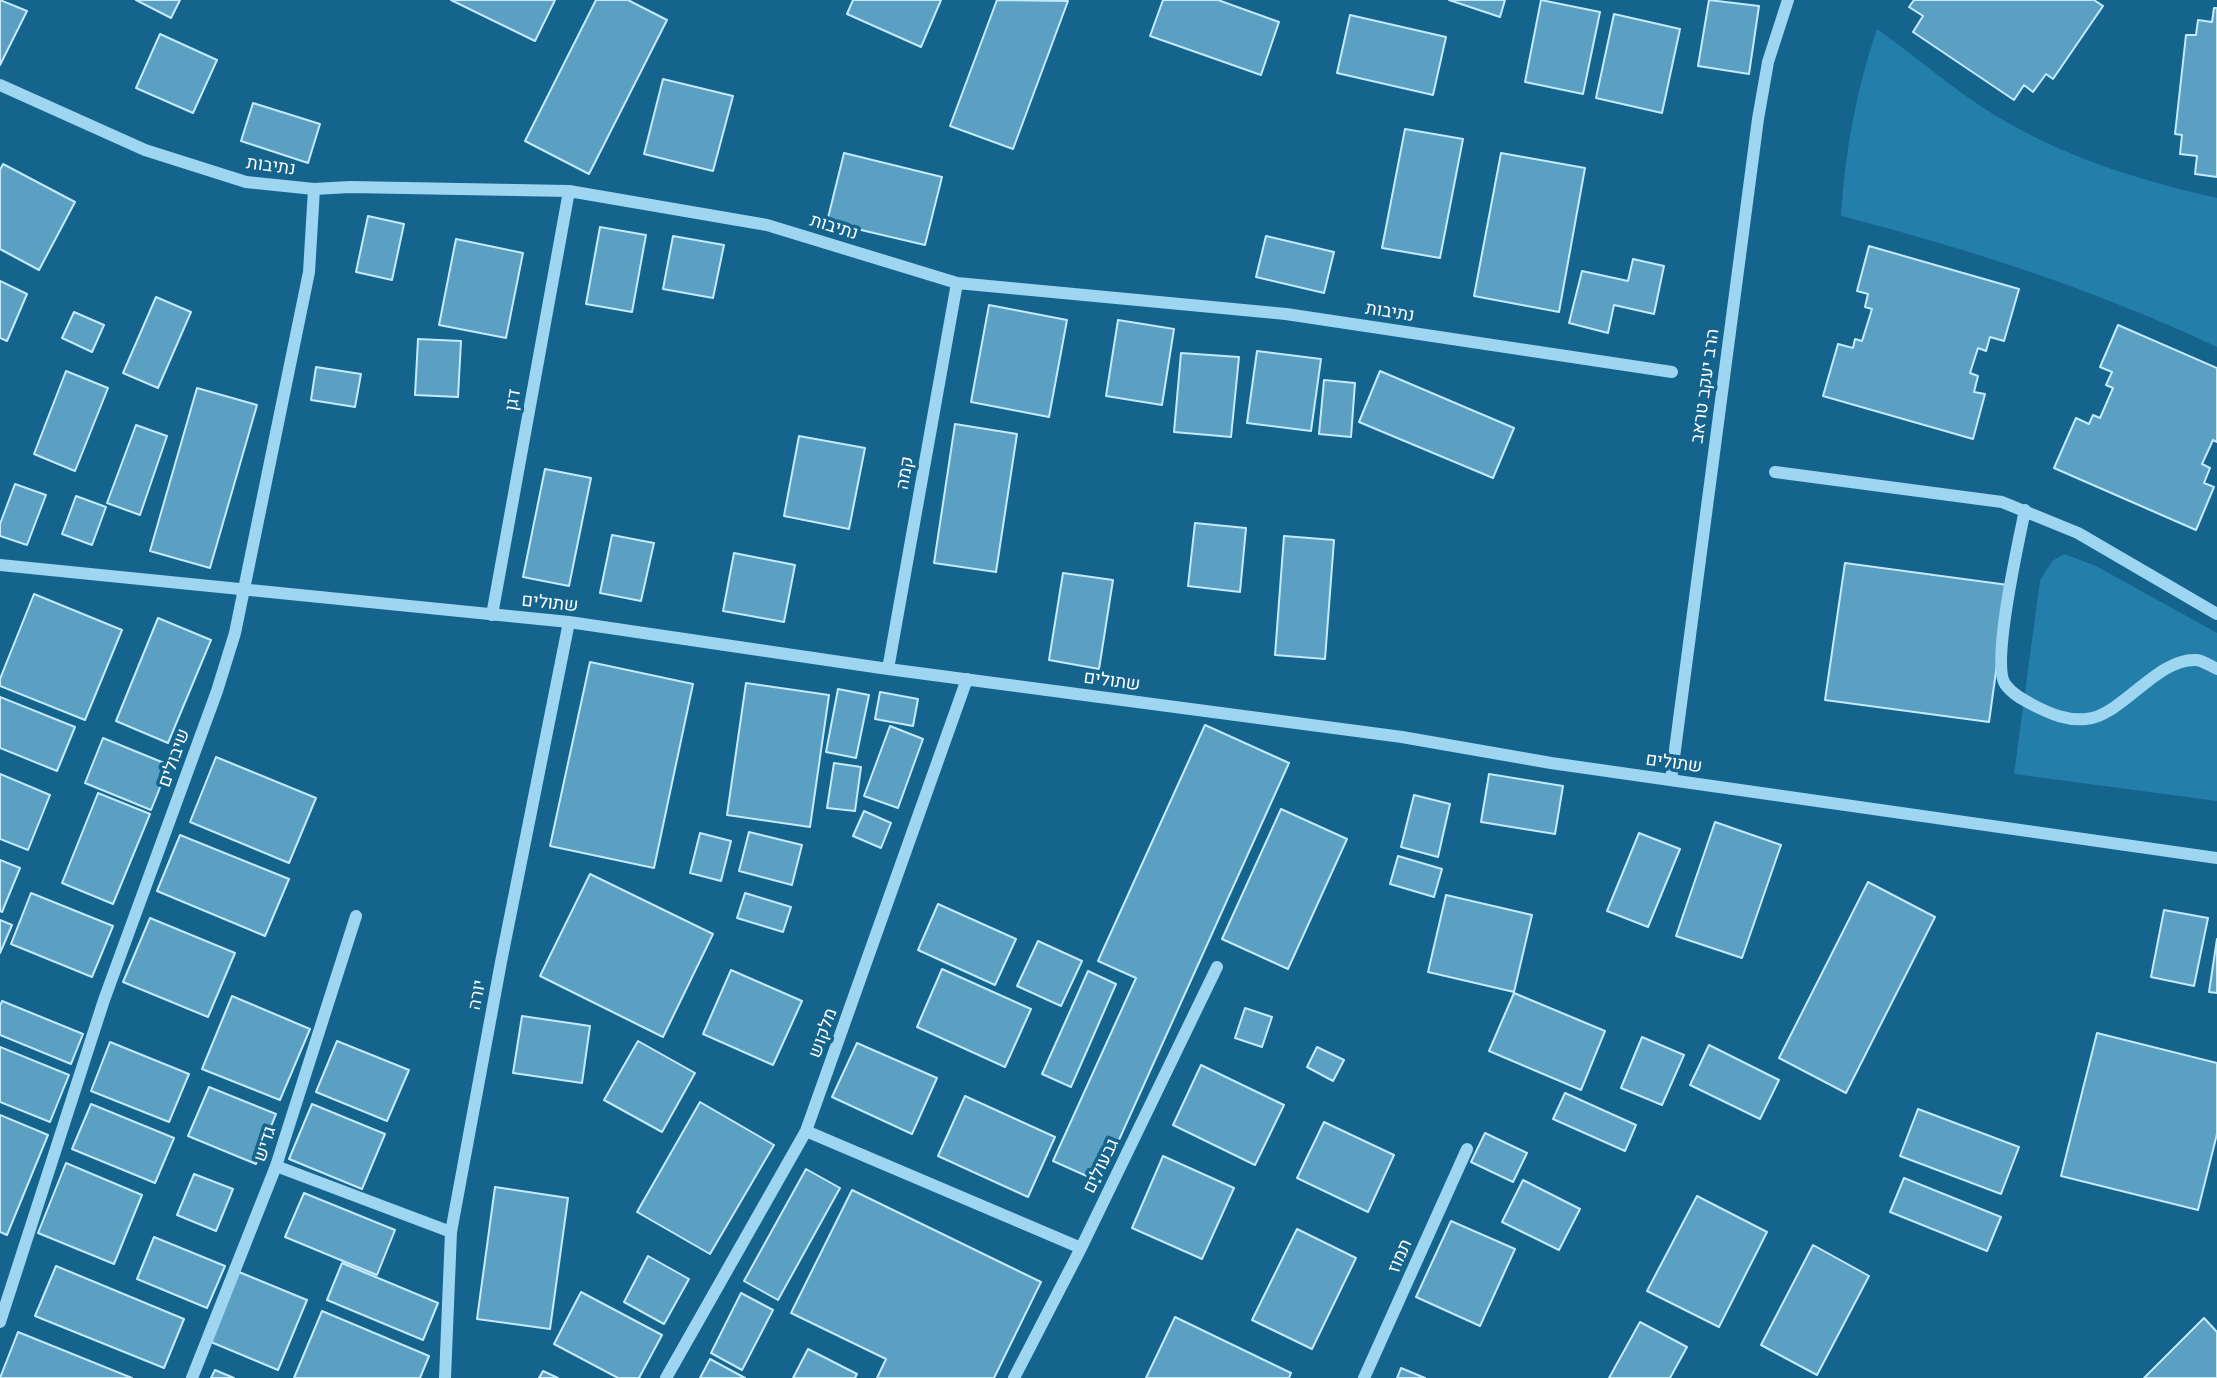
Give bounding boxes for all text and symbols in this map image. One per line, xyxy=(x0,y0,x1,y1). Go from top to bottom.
street label: נתיבות xyxy=(245,152,297,180)
street label: נתיבות xyxy=(807,209,861,245)
street label: נתיבות xyxy=(1364,297,1416,327)
street label: הרב יעקב טראב xyxy=(1686,327,1724,445)
street label: דגן xyxy=(500,388,526,412)
street label: קמה xyxy=(891,455,919,491)
street label: שתולים xyxy=(521,589,579,617)
street label: שתולים xyxy=(1082,666,1142,696)
street label: שיבולים xyxy=(153,726,195,790)
street label: שתולים xyxy=(1644,748,1704,778)
street label: יורה xyxy=(464,978,490,1012)
street label: מלקוש xyxy=(804,1005,842,1061)
street label: גדיש xyxy=(249,1124,281,1164)
street label: גבעולים xyxy=(1079,1135,1123,1197)
street label: תמוז xyxy=(1383,1236,1417,1276)

